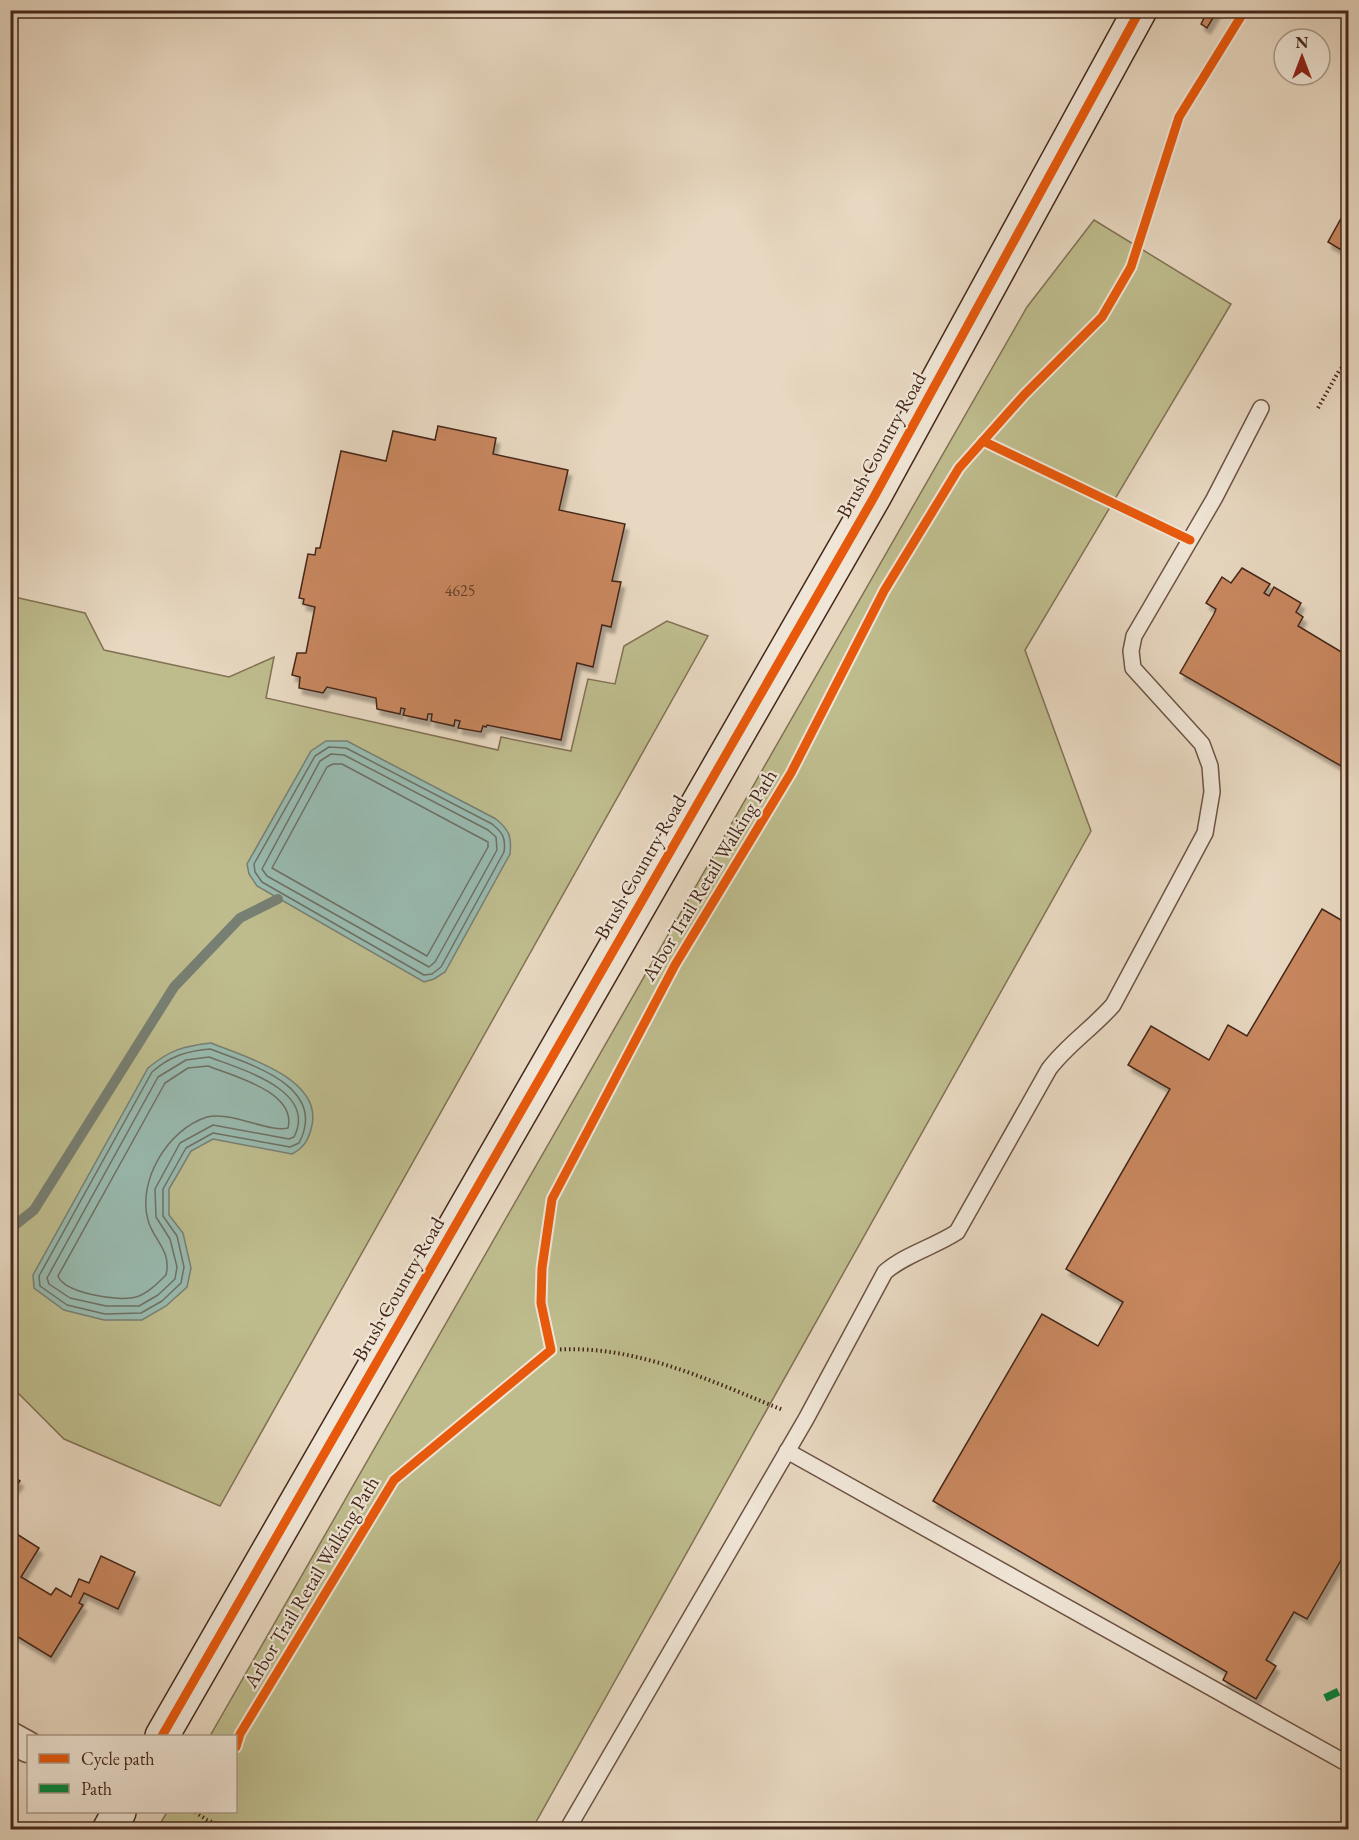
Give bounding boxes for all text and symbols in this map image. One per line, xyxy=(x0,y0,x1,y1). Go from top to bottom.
north arrow xyxy=(1272,27,1332,87)
text: N xyxy=(1296,32,1309,53)
street label: Brush Country Road xyxy=(830,367,932,522)
house number: 4625 xyxy=(445,580,475,601)
street label: Arbor Trail Retail Walking Path xyxy=(635,764,783,986)
street label: Brush Country Road xyxy=(588,789,692,944)
street label: Brush Country Road xyxy=(346,1211,450,1366)
street label: Arbor Trail Retail Walking Path xyxy=(237,1471,385,1693)
legend xyxy=(27,1735,237,1813)
text: Cycle path xyxy=(81,1747,155,1770)
text: Path xyxy=(81,1777,112,1800)

